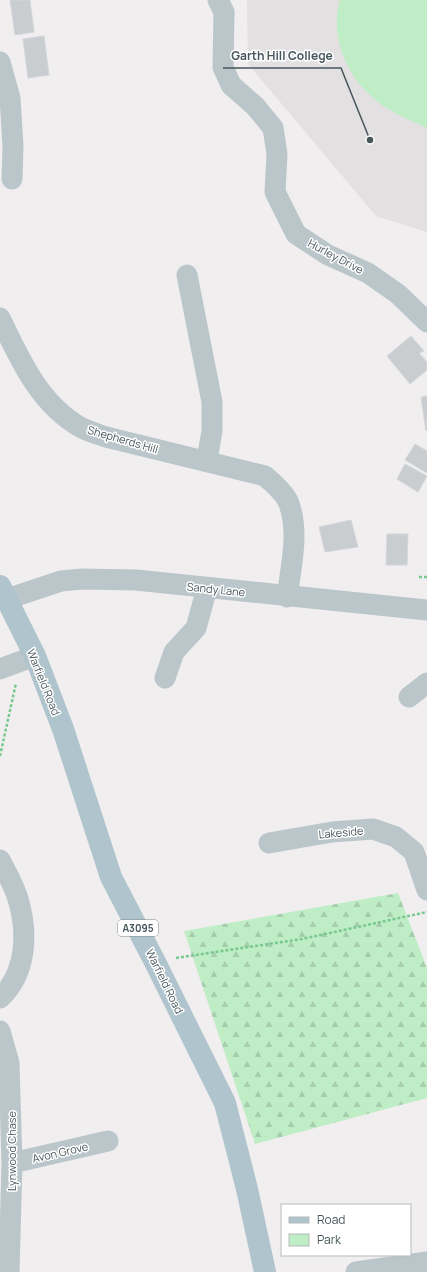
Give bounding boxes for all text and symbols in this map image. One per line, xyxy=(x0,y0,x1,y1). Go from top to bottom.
callout: Garth Hill College xyxy=(223,44,341,68)
text: Garth Hill College xyxy=(231,47,333,64)
street label: Hurley Drive xyxy=(306,235,367,277)
street label: Shepherds Hill xyxy=(86,422,160,456)
street label: Sandy Lane xyxy=(186,578,246,600)
street label: Warfield Road xyxy=(24,647,64,717)
street label: Lakeside xyxy=(318,823,365,841)
road number: A3095 xyxy=(118,920,158,936)
street label: Warfield Road xyxy=(143,946,187,1016)
street label: Lynwood Chase xyxy=(4,1110,19,1191)
street label: Avon Grove xyxy=(31,1138,90,1166)
legend xyxy=(281,1204,411,1256)
text: Road xyxy=(317,1211,345,1228)
text: Park xyxy=(317,1231,342,1248)

